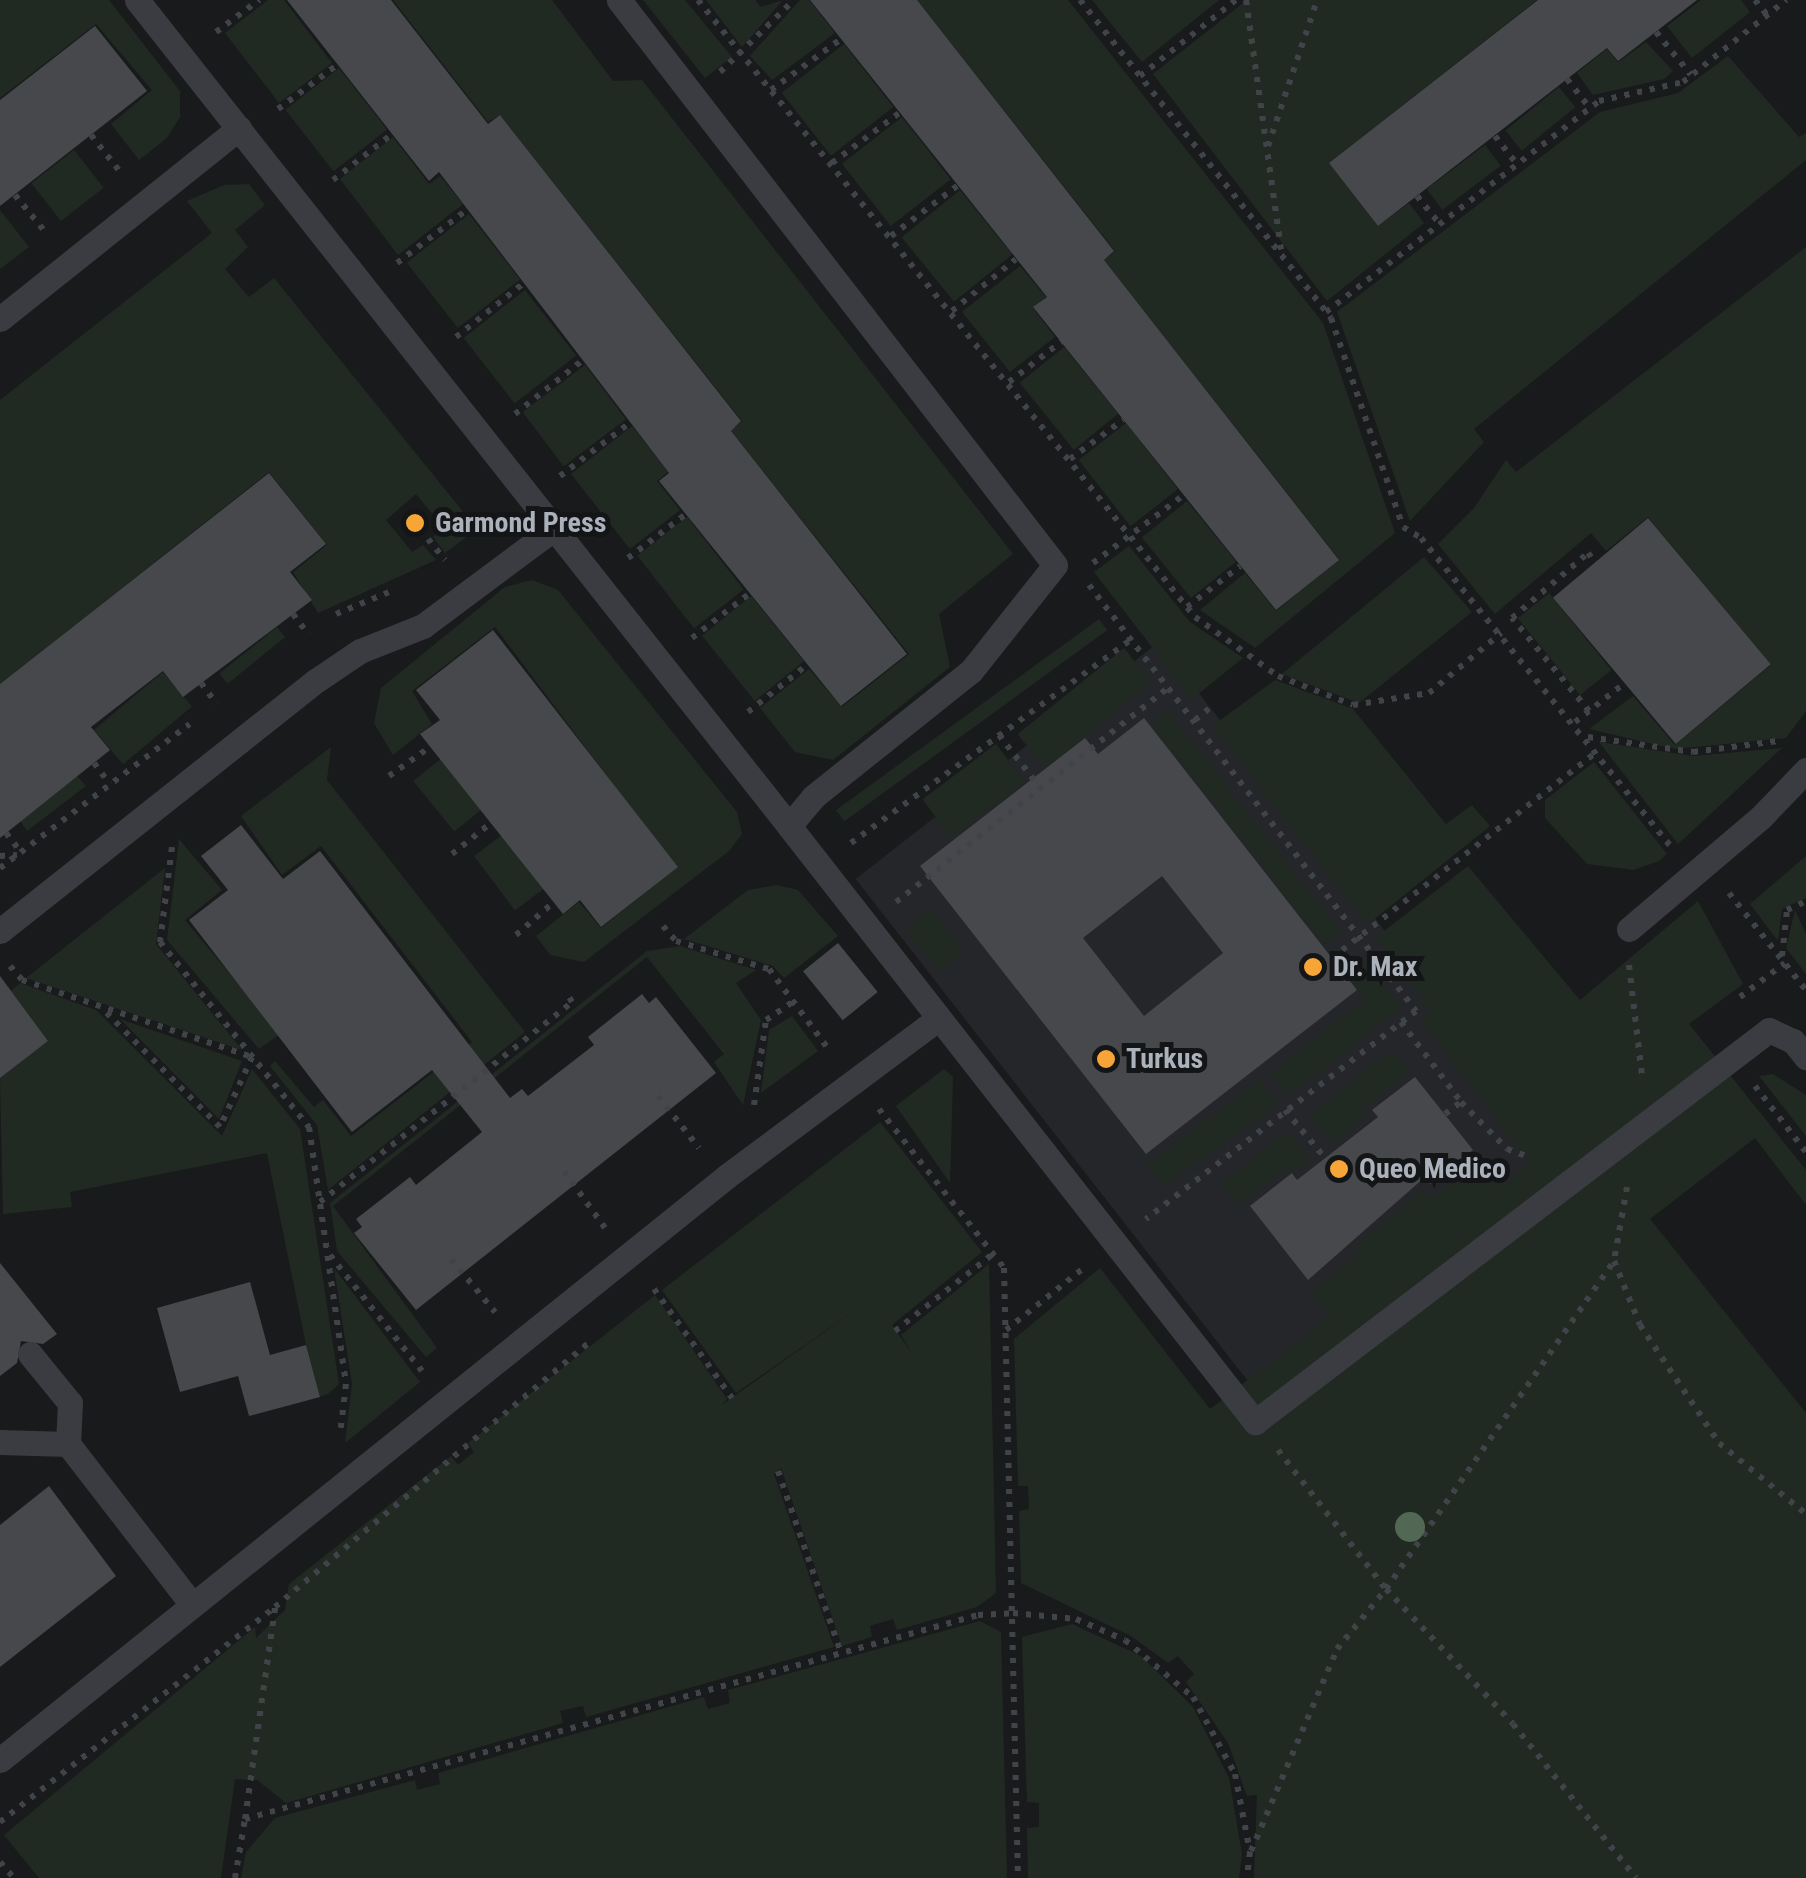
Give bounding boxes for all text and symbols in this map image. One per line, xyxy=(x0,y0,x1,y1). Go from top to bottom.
place label: Garmond Press xyxy=(435,506,606,540)
marker: Garmond Press xyxy=(404,512,426,534)
place label: Dr. Max xyxy=(1333,950,1417,984)
marker: Dr. Max xyxy=(1302,956,1324,978)
place label: Turkus xyxy=(1126,1042,1203,1076)
marker: Turkus xyxy=(1095,1048,1117,1070)
place label: Queo Medico xyxy=(1359,1152,1506,1186)
marker: Queo Medico xyxy=(1328,1158,1350,1180)

